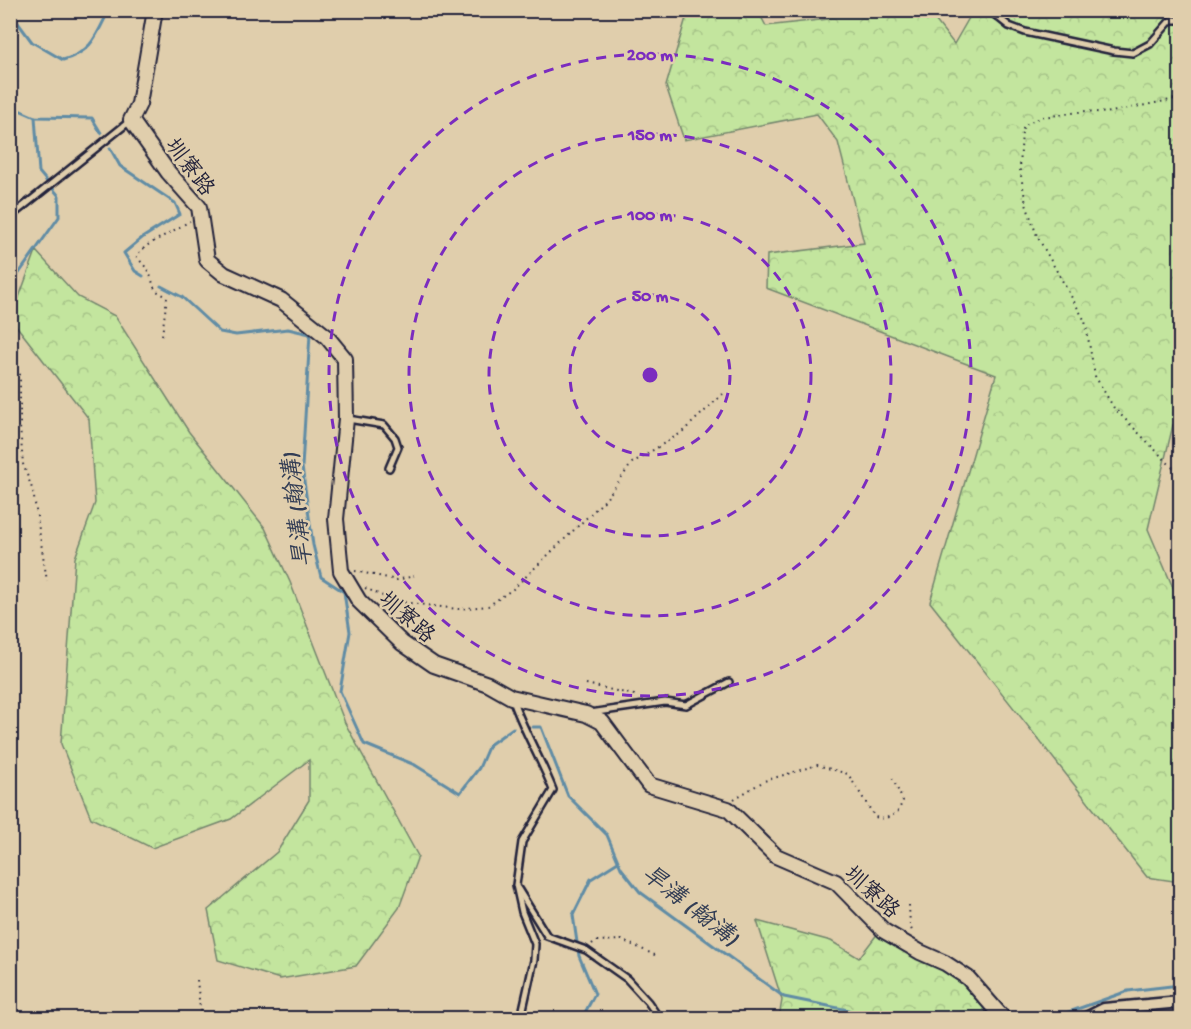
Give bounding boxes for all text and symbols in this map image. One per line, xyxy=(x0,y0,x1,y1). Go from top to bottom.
text: 200 m xyxy=(627,46,673,67)
text: 150 m xyxy=(627,126,672,147)
street label: 圳寮路 xyxy=(158,133,220,203)
text: 100 m xyxy=(627,206,673,227)
text: 50 m xyxy=(632,287,669,308)
centre of rings xyxy=(640,365,660,385)
water label: 旱溝 (翰溝) xyxy=(277,450,321,569)
street label: 圳寮路 xyxy=(372,586,440,650)
water label: 旱溝 (翰溝) xyxy=(634,860,744,955)
street label: 圳寮路 xyxy=(837,861,905,926)

